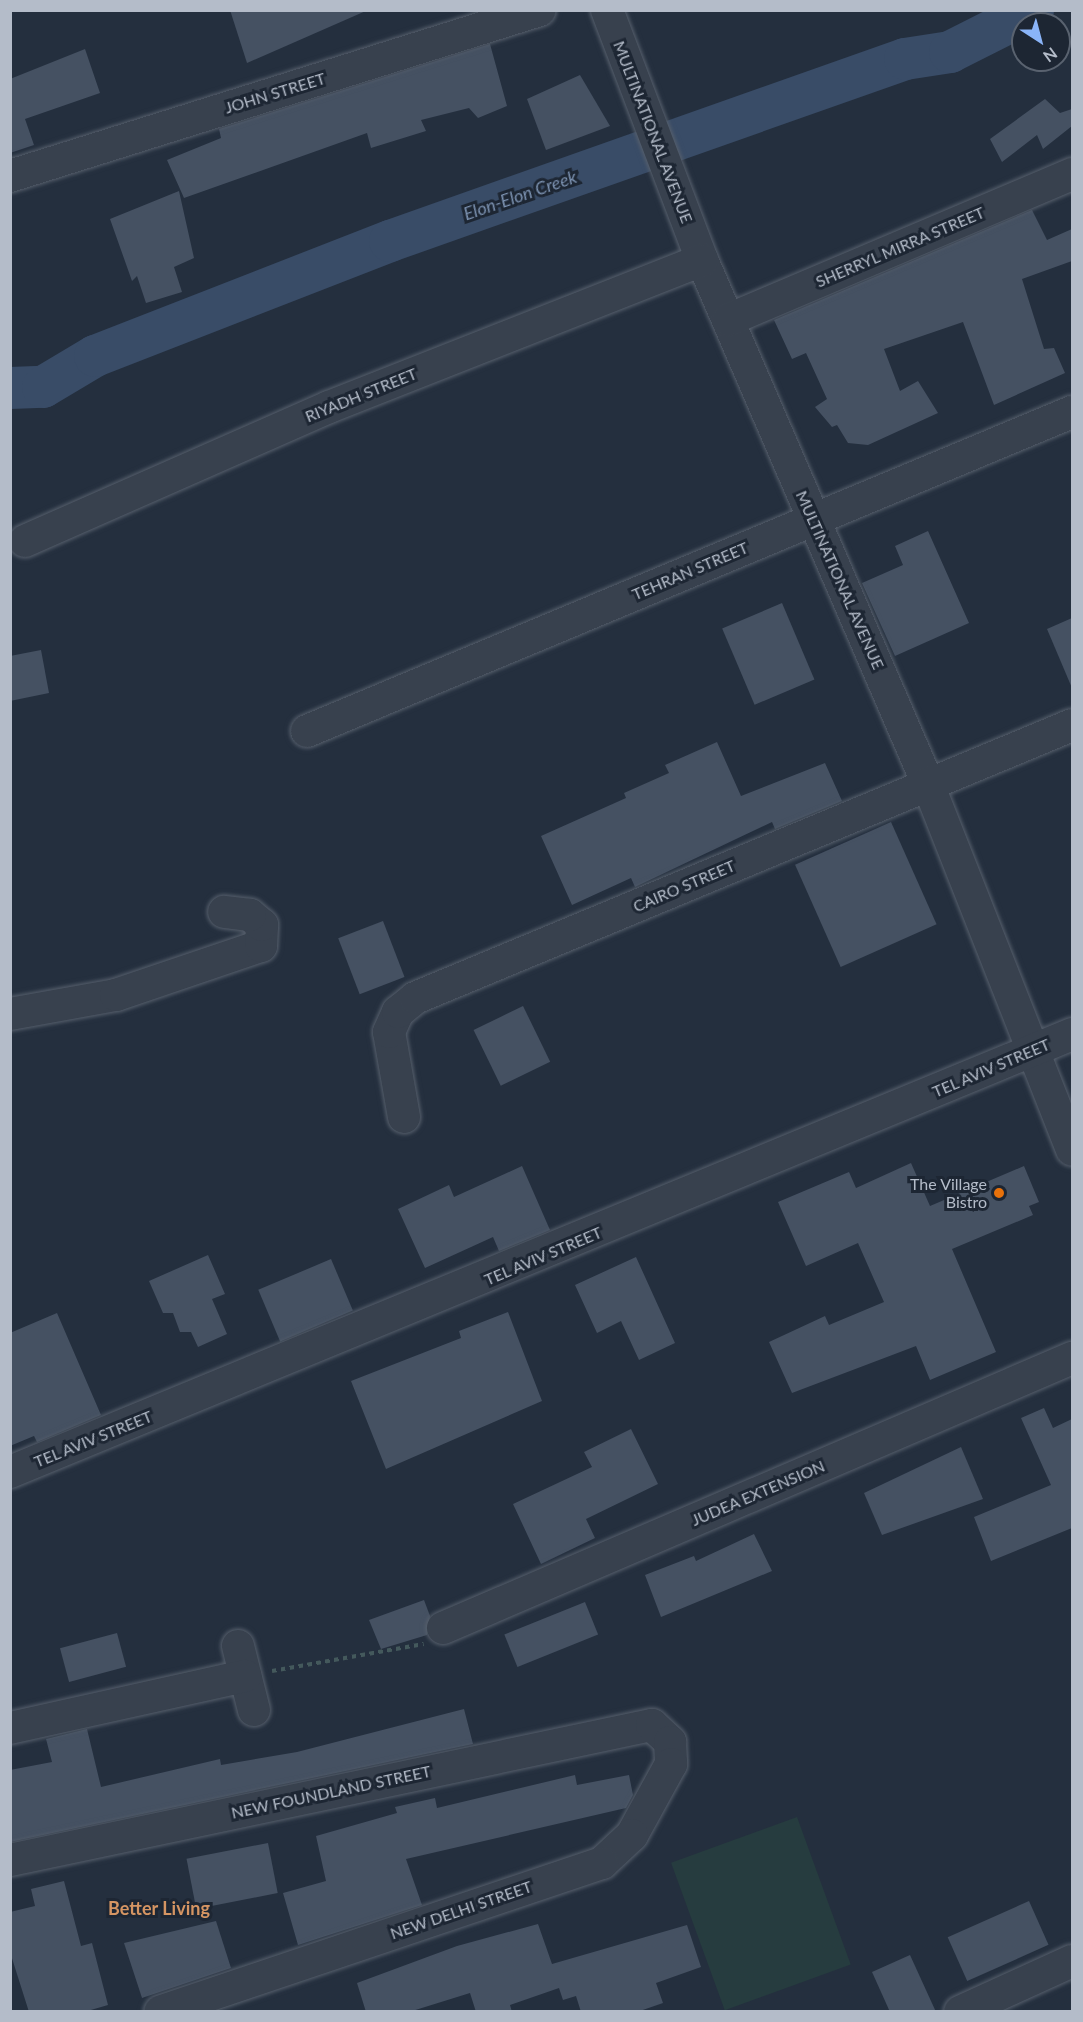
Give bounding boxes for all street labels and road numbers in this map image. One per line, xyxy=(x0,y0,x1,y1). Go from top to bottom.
street label: MULTINATIONAL AVENUE xyxy=(609,38,697,226)
street label: JOHN STREET xyxy=(222,69,328,117)
street label: SHERRYL MIRRA STREET xyxy=(812,203,988,291)
street label: RIYADH STREET xyxy=(302,364,420,426)
street label: MULTINATIONAL AVENUE xyxy=(792,487,888,673)
street label: TEHRAN STREET xyxy=(629,538,751,604)
street label: CAIRO STREET xyxy=(630,856,738,916)
street label: TEL AVIV STREET xyxy=(929,1034,1053,1102)
street label: TEL AVIV STREET xyxy=(481,1222,605,1290)
street label: TEL AVIV STREET xyxy=(30,1406,156,1472)
street label: JUDEA EXTENSION xyxy=(688,1456,828,1530)
street label: NEW FOUNDLAND STREET xyxy=(229,1761,433,1823)
street label: NEW DELHI STREET xyxy=(388,1877,534,1943)

